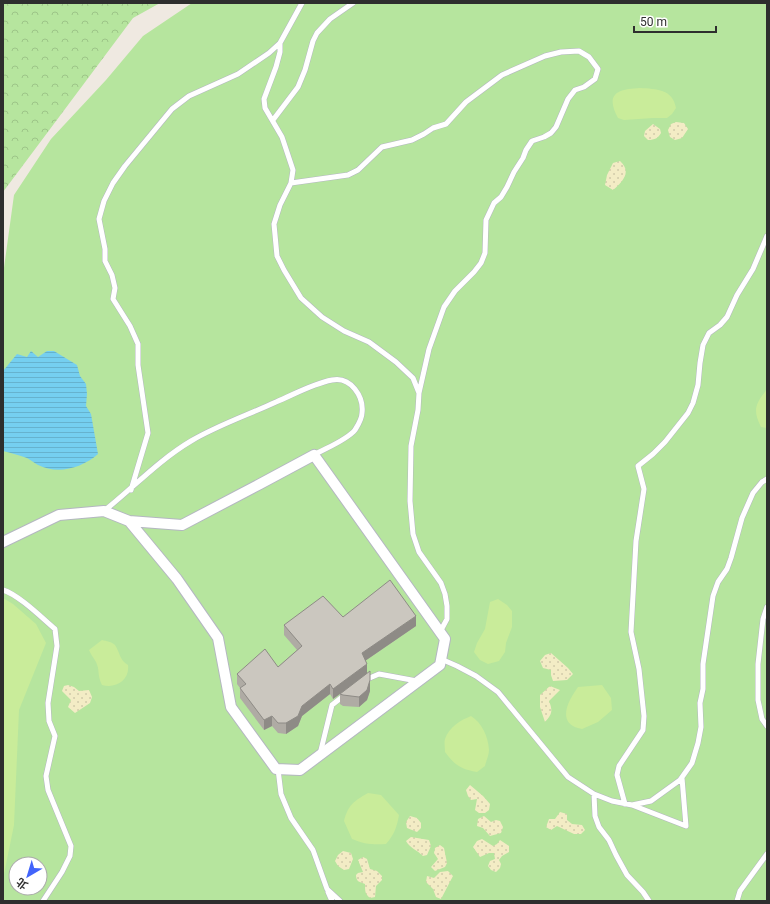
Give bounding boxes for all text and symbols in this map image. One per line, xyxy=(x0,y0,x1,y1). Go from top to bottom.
scale bar xyxy=(634,8,716,34)
text: 50 m xyxy=(640,15,667,29)
north arrow xyxy=(8,856,48,896)
text: 北 xyxy=(14,875,30,892)

